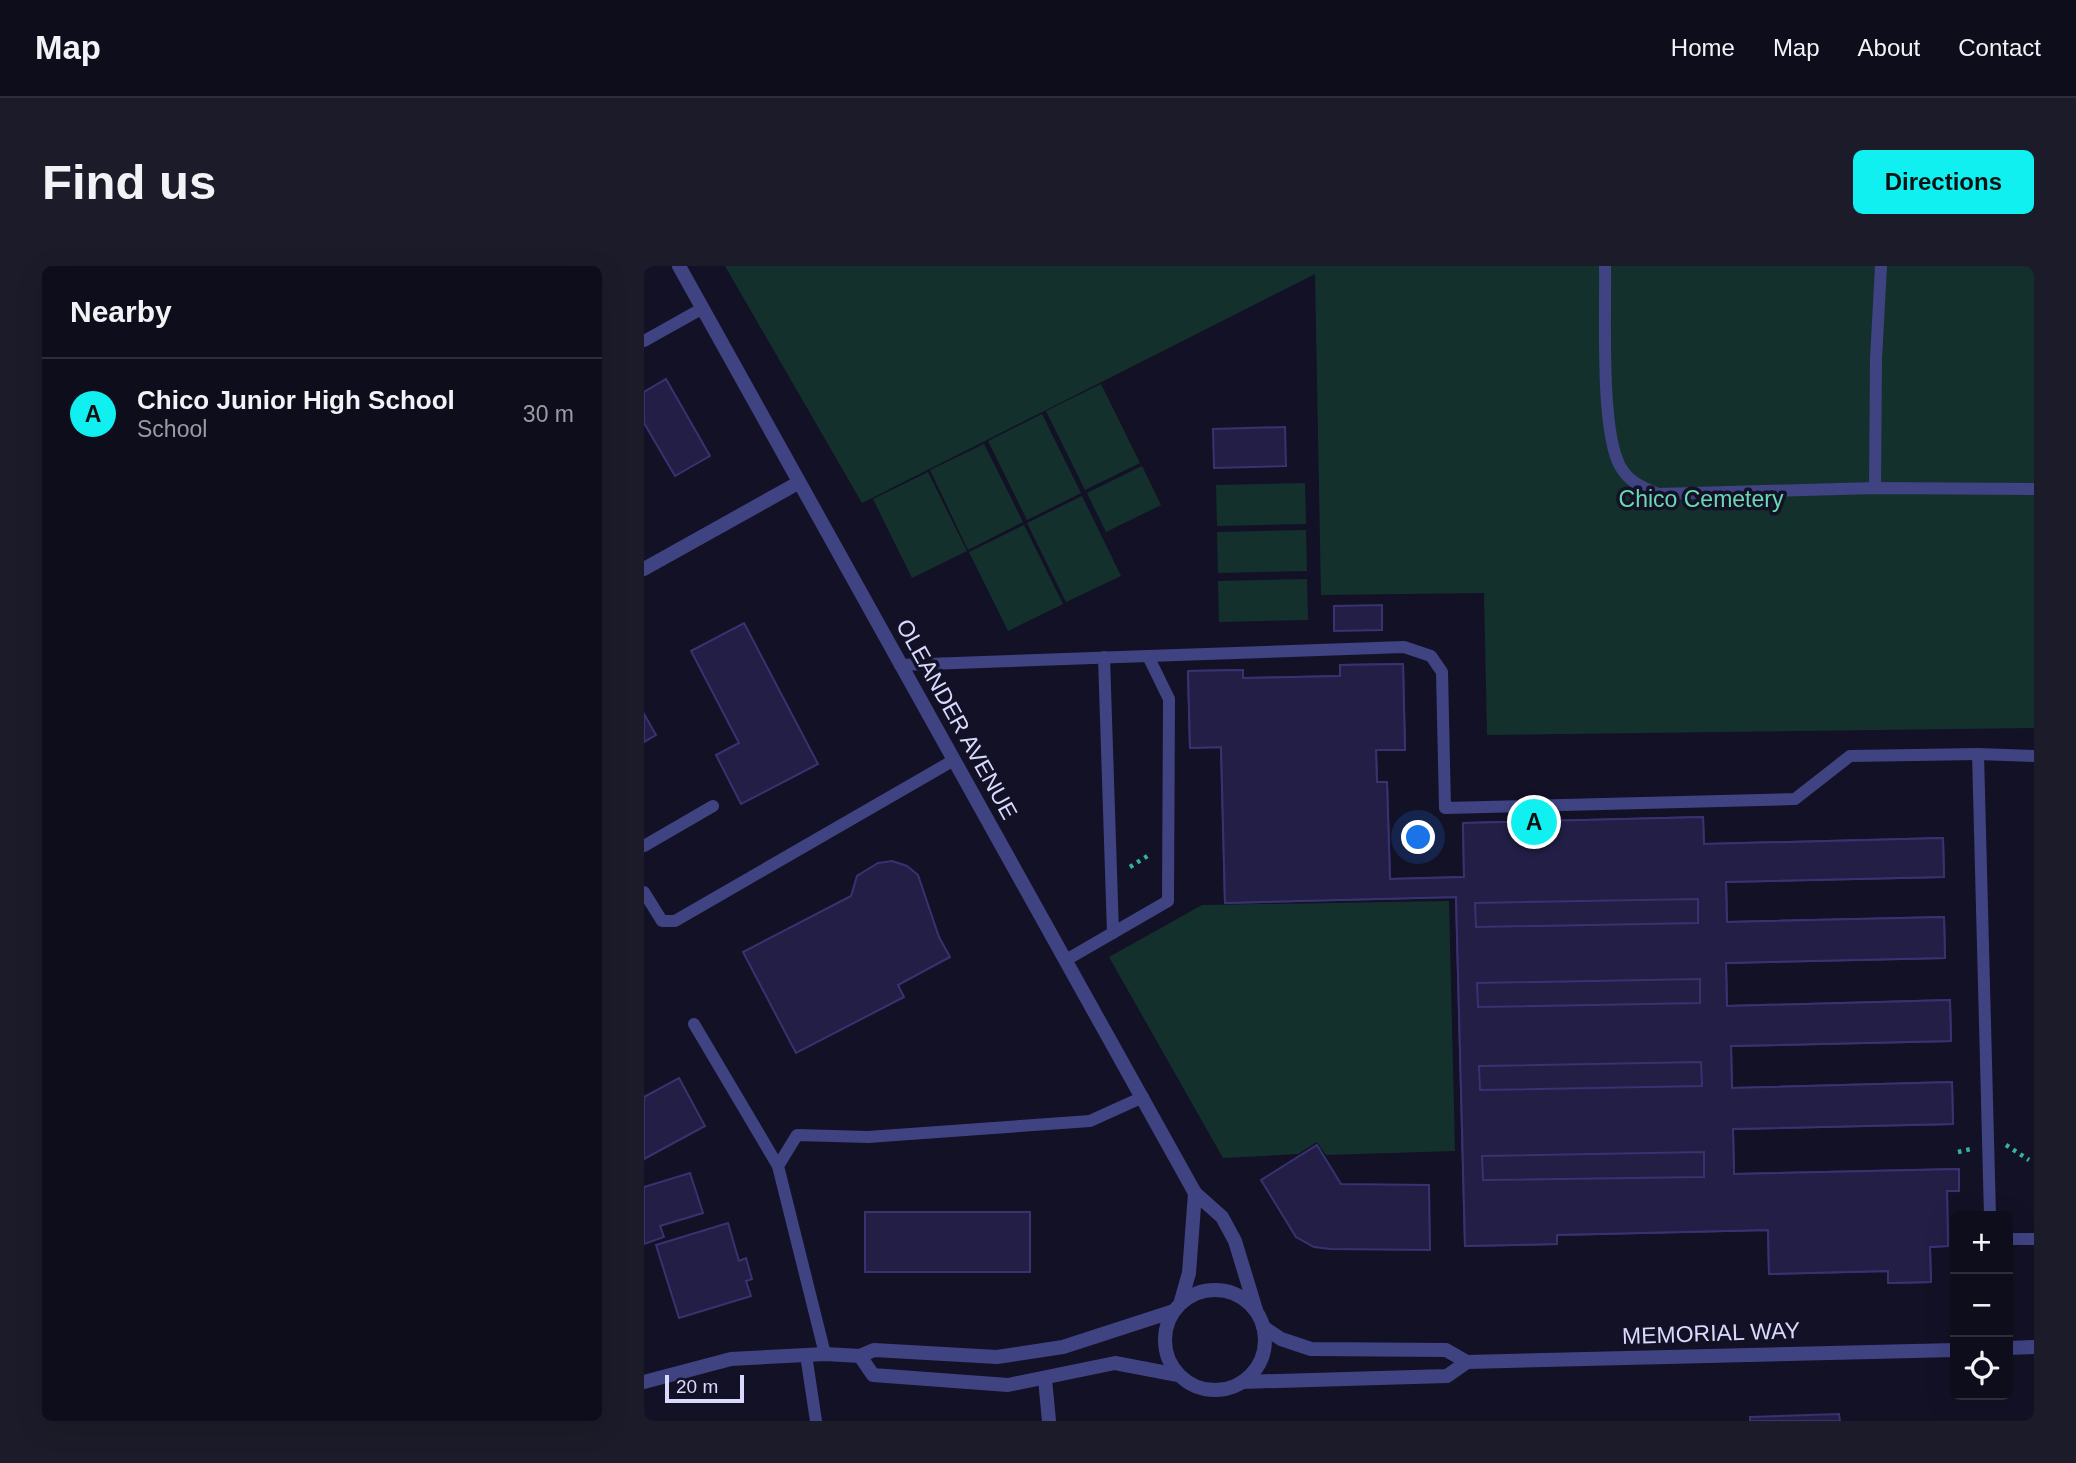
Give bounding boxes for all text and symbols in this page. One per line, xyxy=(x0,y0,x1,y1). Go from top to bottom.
text: Map xyxy=(35,29,101,66)
text: Home xyxy=(1671,34,1735,61)
text: Map xyxy=(1773,34,1820,61)
text: About xyxy=(1858,34,1920,61)
text: Contact xyxy=(1958,34,2041,61)
button: Directions xyxy=(1853,150,2034,214)
text: Find us xyxy=(42,155,216,209)
text: Nearby xyxy=(70,295,172,328)
text: Chico Junior High School xyxy=(137,385,455,415)
text: A xyxy=(85,401,101,427)
text: 30 m xyxy=(523,401,574,427)
text: School xyxy=(137,416,207,442)
park label: Chico Cemetery xyxy=(1619,486,1784,512)
street label: OLEANDER AVENUE xyxy=(891,615,1023,823)
pin: A xyxy=(1511,796,1557,848)
your location xyxy=(1401,820,1435,854)
map controls xyxy=(1950,1211,2013,1400)
button: + xyxy=(1950,1211,2013,1274)
button: − xyxy=(1950,1274,2013,1337)
street label: MEMORIAL WAY xyxy=(1622,1317,1800,1349)
button: locate xyxy=(1950,1337,2013,1400)
scale bar xyxy=(665,1372,744,1404)
text: 20 m xyxy=(676,1376,718,1397)

